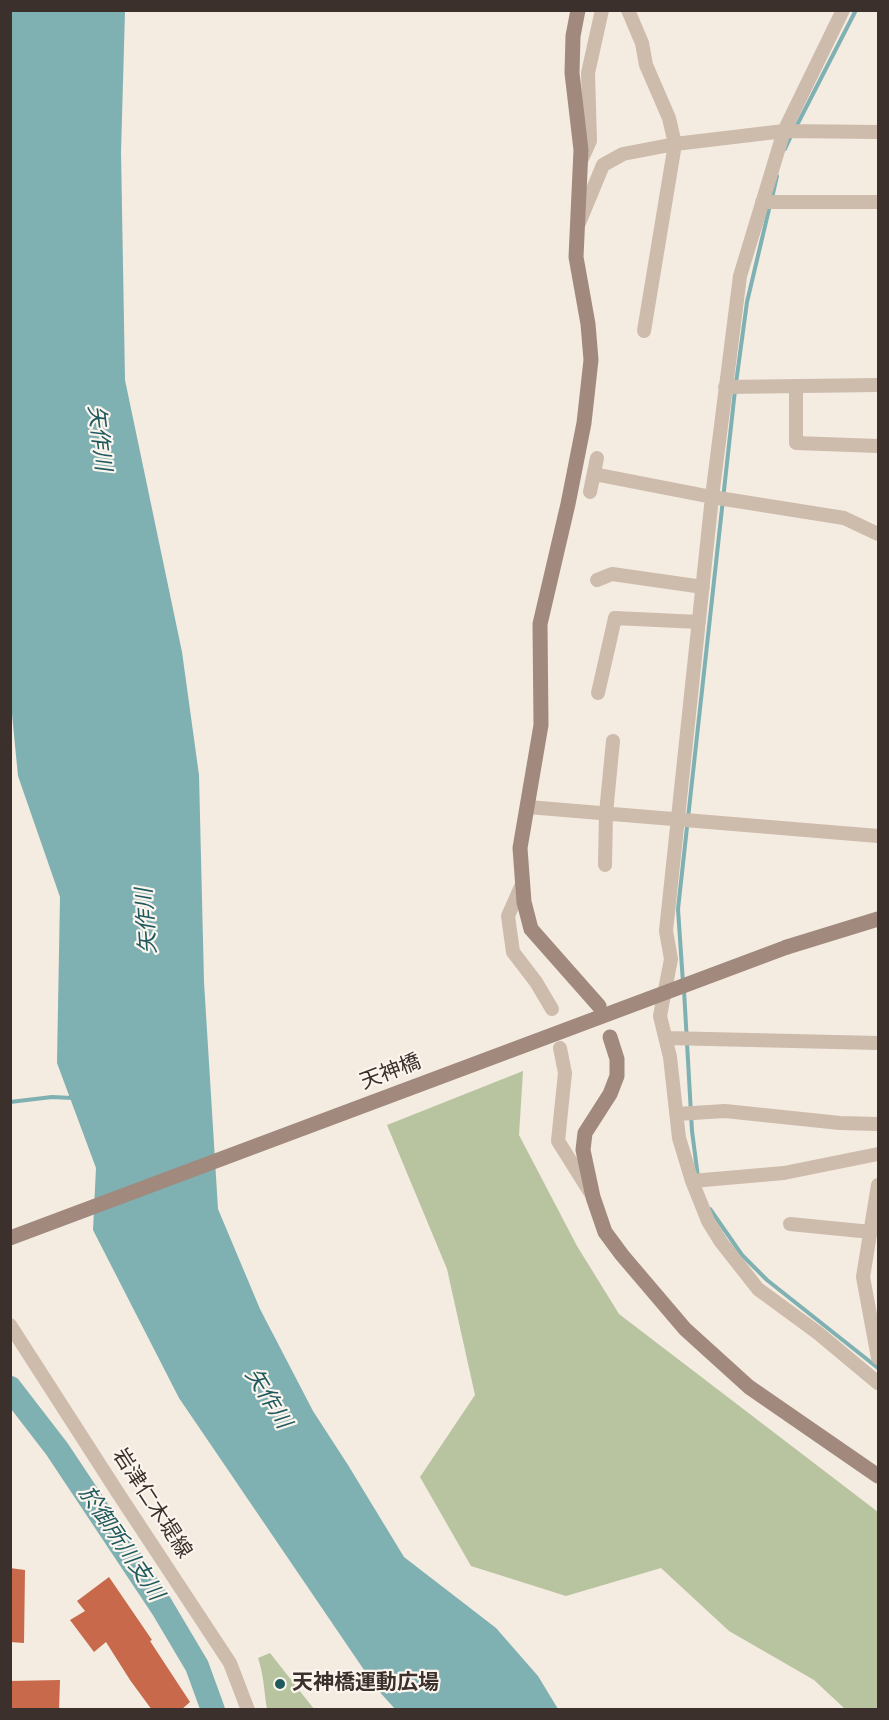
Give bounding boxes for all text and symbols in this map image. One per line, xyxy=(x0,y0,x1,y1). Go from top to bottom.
water label: 矢作川 xyxy=(81,404,115,472)
water label: 矢作川 xyxy=(133,887,163,955)
street label: 天神橋 xyxy=(357,1050,425,1096)
water label: 矢作川 xyxy=(238,1364,296,1434)
street label: 岩津仁木堤線 xyxy=(106,1444,196,1564)
water label: 於御所川支川 xyxy=(72,1482,168,1606)
place label: 天神橋運動広場 xyxy=(292,1671,439,1697)
marker: 天神橋運動広場 xyxy=(273,1677,287,1691)

